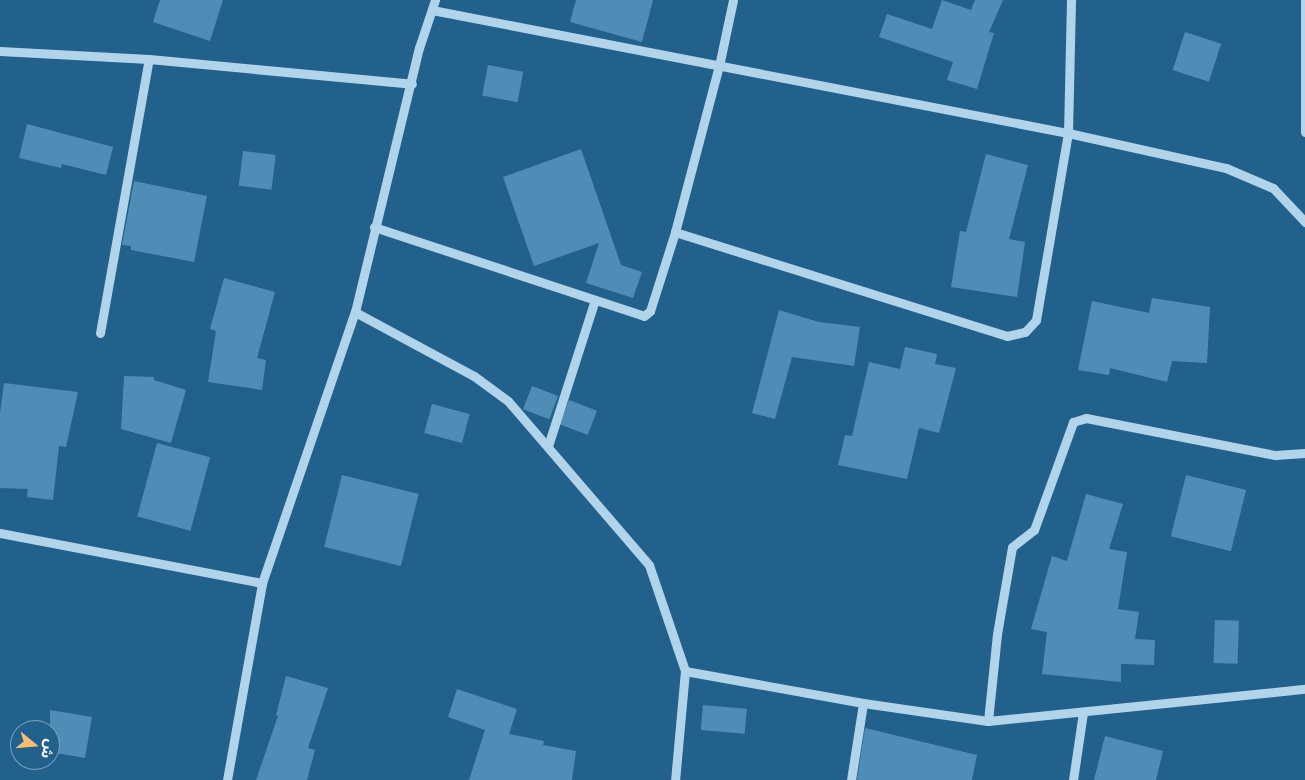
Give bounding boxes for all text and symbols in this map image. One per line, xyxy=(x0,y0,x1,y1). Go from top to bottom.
north arrow xyxy=(10,720,60,770)
text: ش xyxy=(38,738,59,761)

